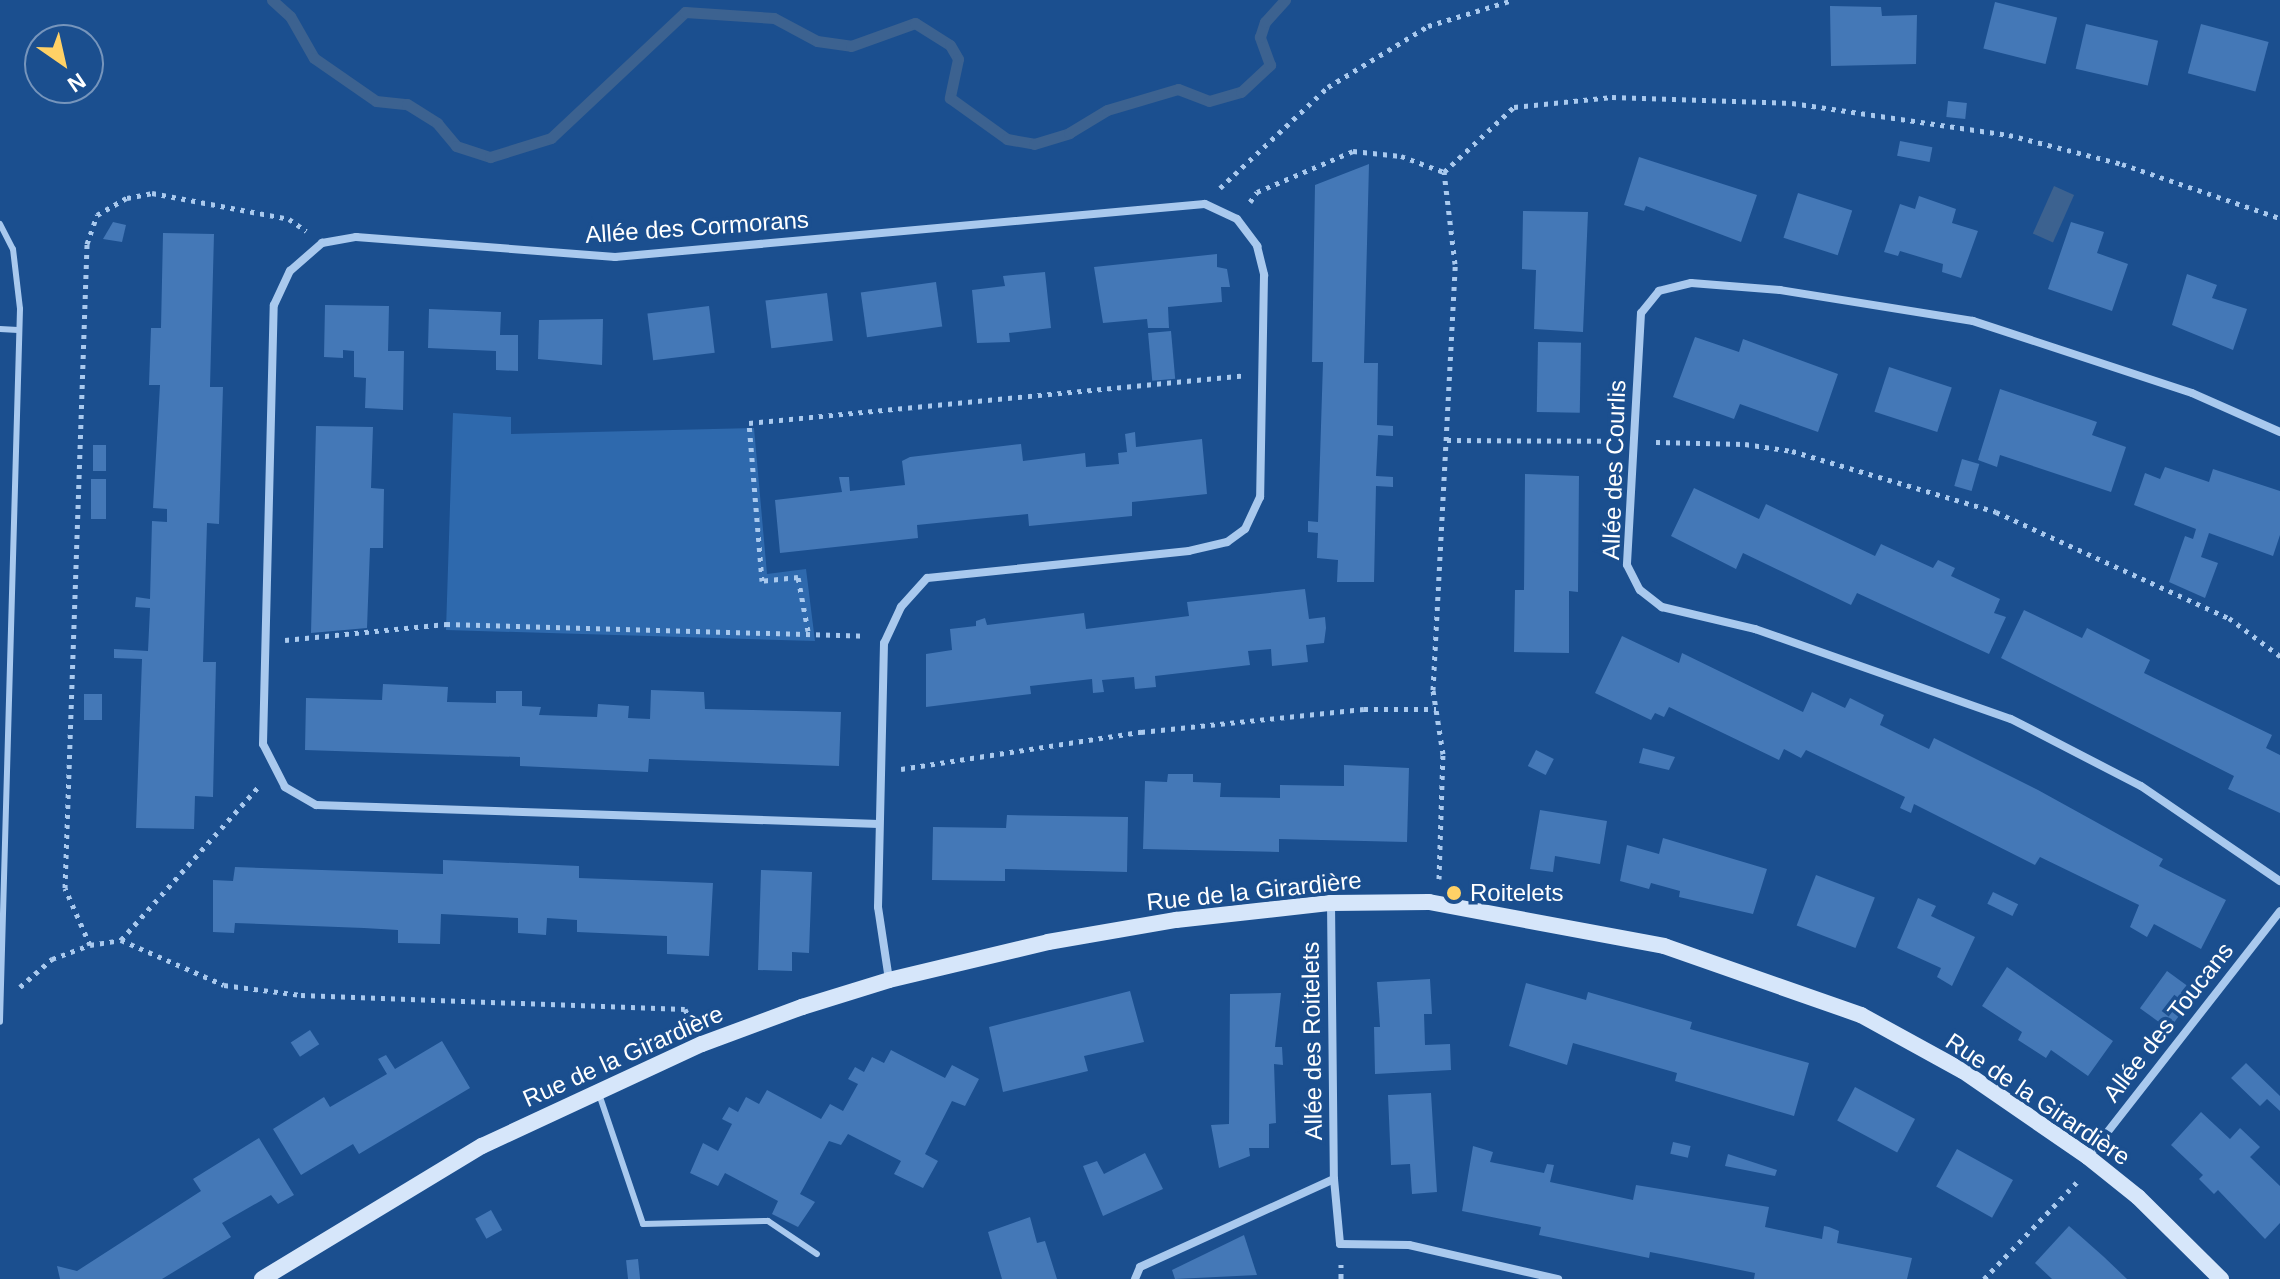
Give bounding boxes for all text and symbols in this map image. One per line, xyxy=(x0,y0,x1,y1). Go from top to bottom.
north arrow xyxy=(24,24,104,104)
text: N xyxy=(63,68,90,97)
street label: Allée des Cormorans xyxy=(584,205,810,249)
street label: Allée des Courlis xyxy=(1596,380,1632,560)
street label: Rue de la Girardière xyxy=(1145,865,1363,917)
place label: Roitelets xyxy=(1470,879,1563,907)
marker: Roitelets xyxy=(1445,884,1463,902)
street label: Allée des Toucans xyxy=(2097,936,2239,1108)
street label: Allée des Roitelets xyxy=(1296,941,1328,1141)
street label: Rue de la Girardière xyxy=(518,999,728,1113)
street label: Rue de la Girardière xyxy=(1940,1027,2136,1171)

